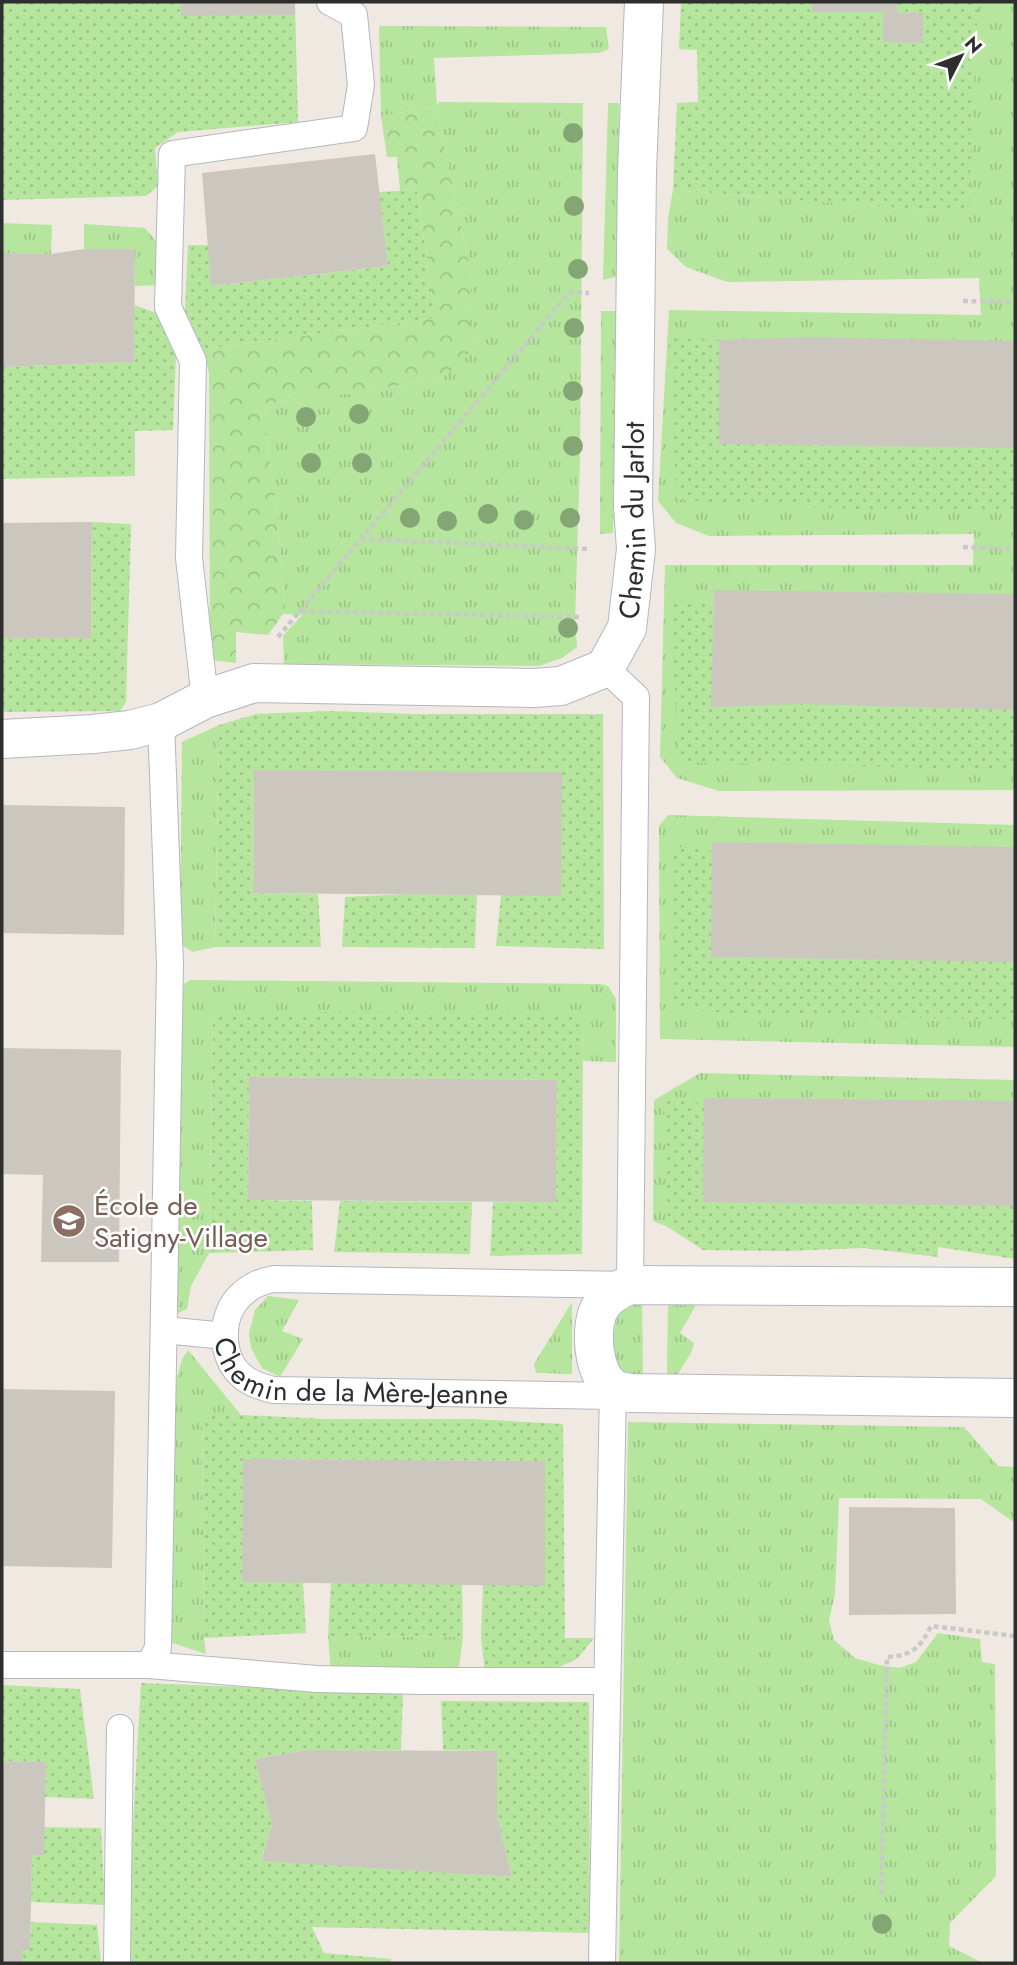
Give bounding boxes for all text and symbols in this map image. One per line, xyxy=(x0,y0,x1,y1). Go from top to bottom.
north arrow xyxy=(926,21,996,91)
text: N xyxy=(958,30,988,60)
street label: Chemin du Jarlot xyxy=(608,421,657,621)
place label: École de Satigny-Village xyxy=(94,1185,268,1258)
school or university icon: École de Satigny-Village xyxy=(50,1202,88,1240)
street label: Chemin de la Mère-Jeanne xyxy=(204,1334,508,1415)

